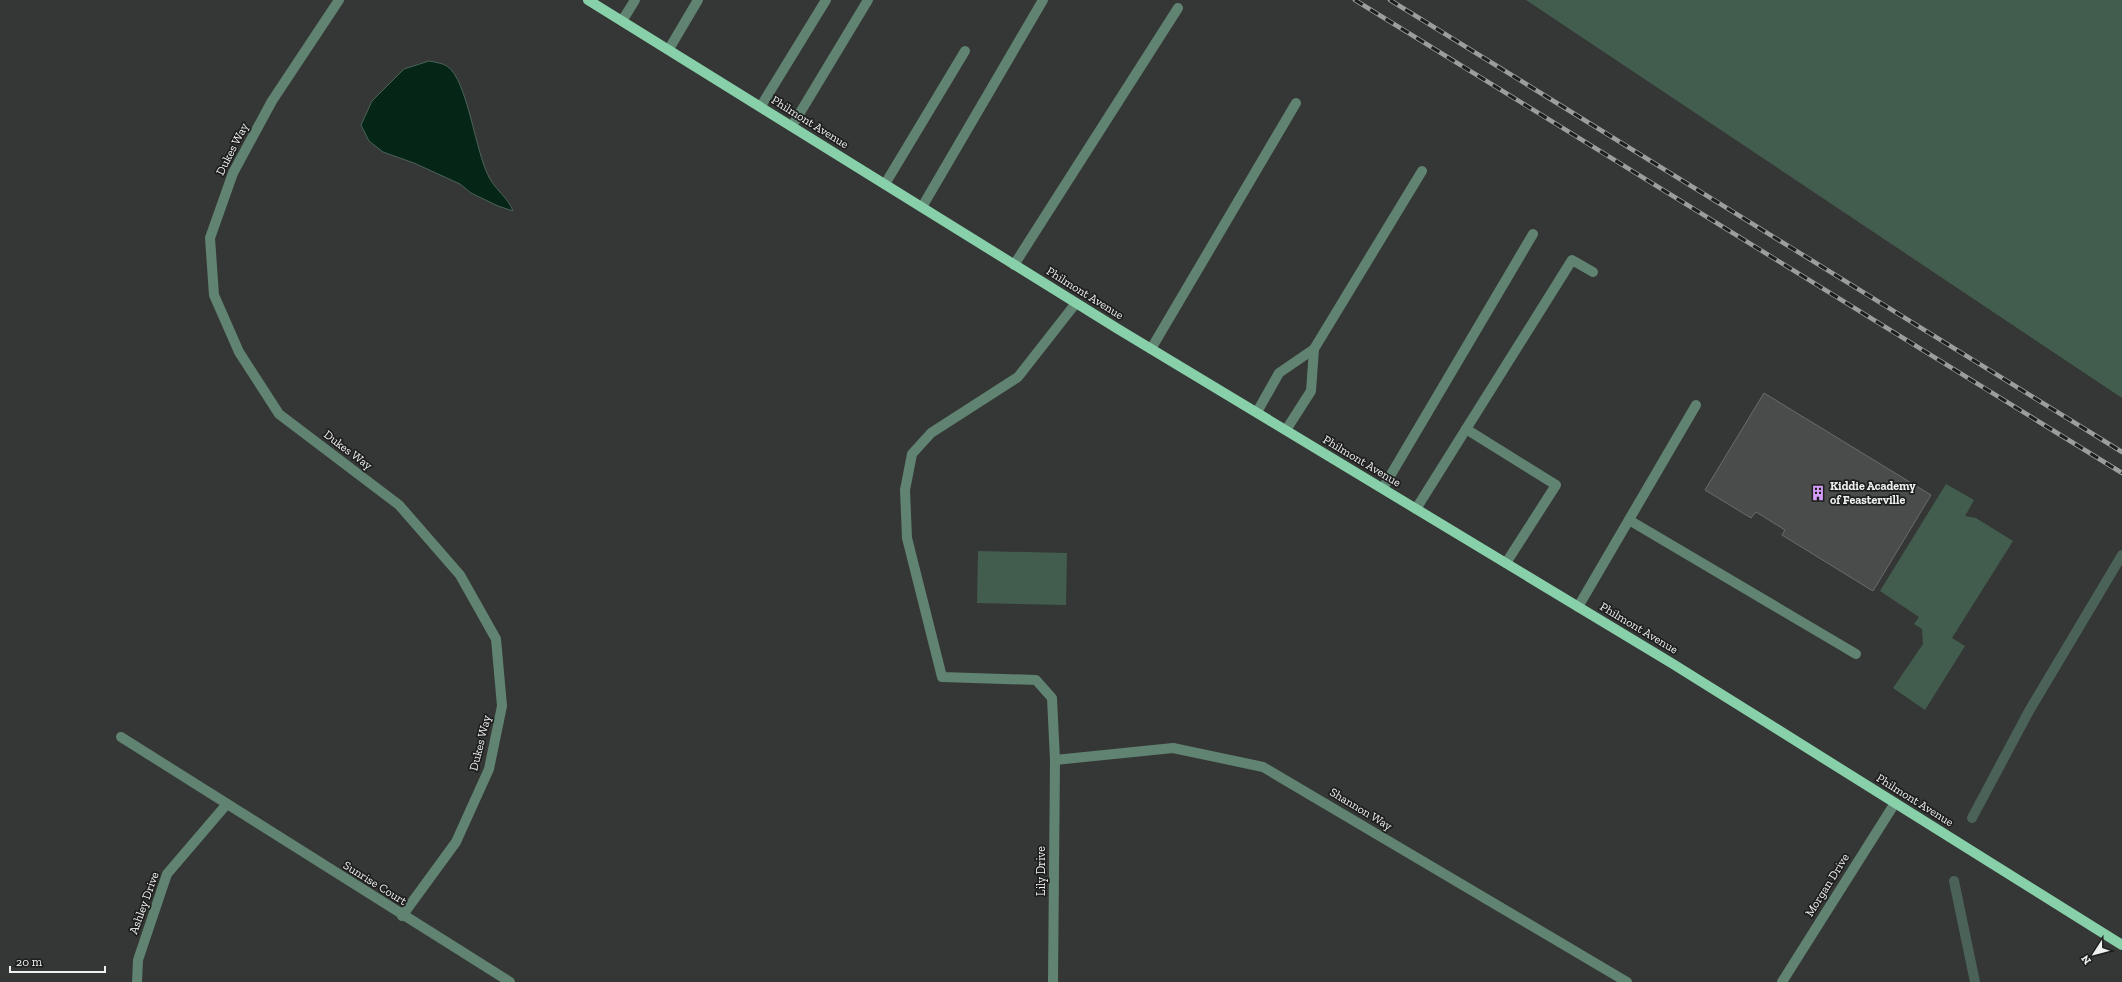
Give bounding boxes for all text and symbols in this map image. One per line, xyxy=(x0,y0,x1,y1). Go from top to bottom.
street label: Philmont Avenue xyxy=(769,93,851,152)
street label: Dukes Way xyxy=(213,120,252,177)
street label: Philmont Avenue xyxy=(1044,264,1126,323)
street label: Dukes Way xyxy=(321,427,376,473)
street label: Philmont Avenue xyxy=(1321,432,1404,490)
place label: Kiddie Academy of Feasterville xyxy=(1830,479,1916,507)
building icon: Kiddie Academy of Feasterville xyxy=(1809,484,1827,502)
street label: Philmont Avenue xyxy=(1598,599,1681,657)
street label: Dukes Way xyxy=(466,713,494,772)
street label: Philmont Avenue xyxy=(1874,771,1956,830)
street label: Shannon Way xyxy=(1327,785,1396,834)
street label: Lily Drive xyxy=(1034,846,1048,896)
street label: Morgan Drive xyxy=(1802,851,1852,919)
street label: Sunrise Court xyxy=(341,858,410,908)
street label: Ashley Drive xyxy=(126,870,162,936)
north arrow xyxy=(2074,934,2114,974)
scale bar xyxy=(10,948,105,974)
text: N xyxy=(2078,952,2094,967)
text: 20 m xyxy=(16,955,43,969)

